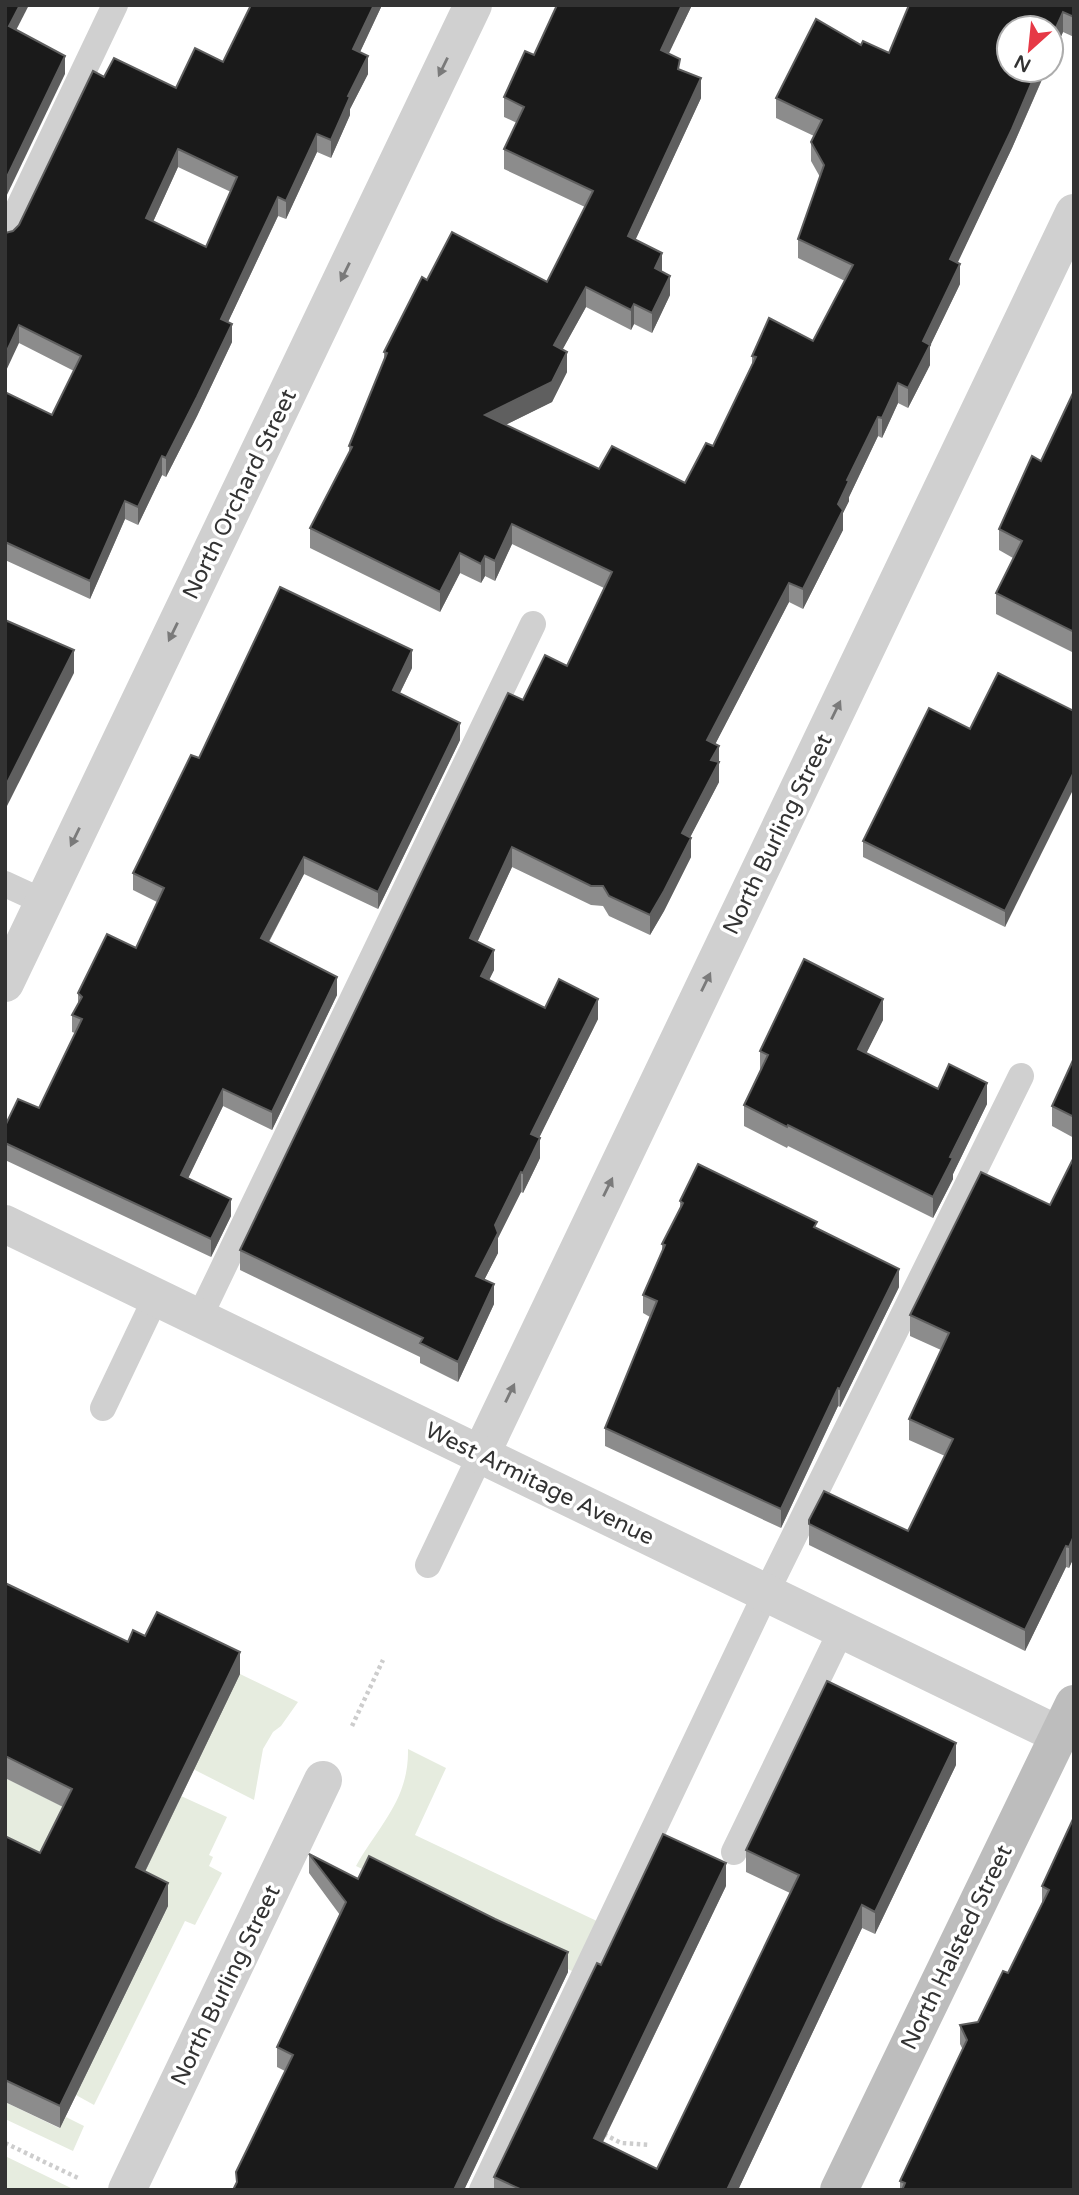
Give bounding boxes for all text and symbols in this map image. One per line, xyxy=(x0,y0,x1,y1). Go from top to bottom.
north arrow xyxy=(995,14,1065,84)
text: N xyxy=(1011,50,1035,77)
one-way arrow xyxy=(438,57,449,77)
one-way arrow xyxy=(339,262,351,282)
street label: North Orchard Street xyxy=(177,385,303,604)
one-way arrow xyxy=(167,622,179,642)
one-way arrow xyxy=(831,700,842,721)
street label: North Burling Street xyxy=(717,729,839,939)
one-way arrow xyxy=(69,827,81,847)
one-way arrow xyxy=(701,972,712,992)
one-way arrow xyxy=(603,1177,614,1197)
one-way arrow xyxy=(505,1383,516,1403)
street label: West Armitage Avenue xyxy=(421,1416,659,1552)
street label: North Halsted Street xyxy=(895,1840,1019,2054)
street label: North Burling Street xyxy=(165,1880,287,2090)

